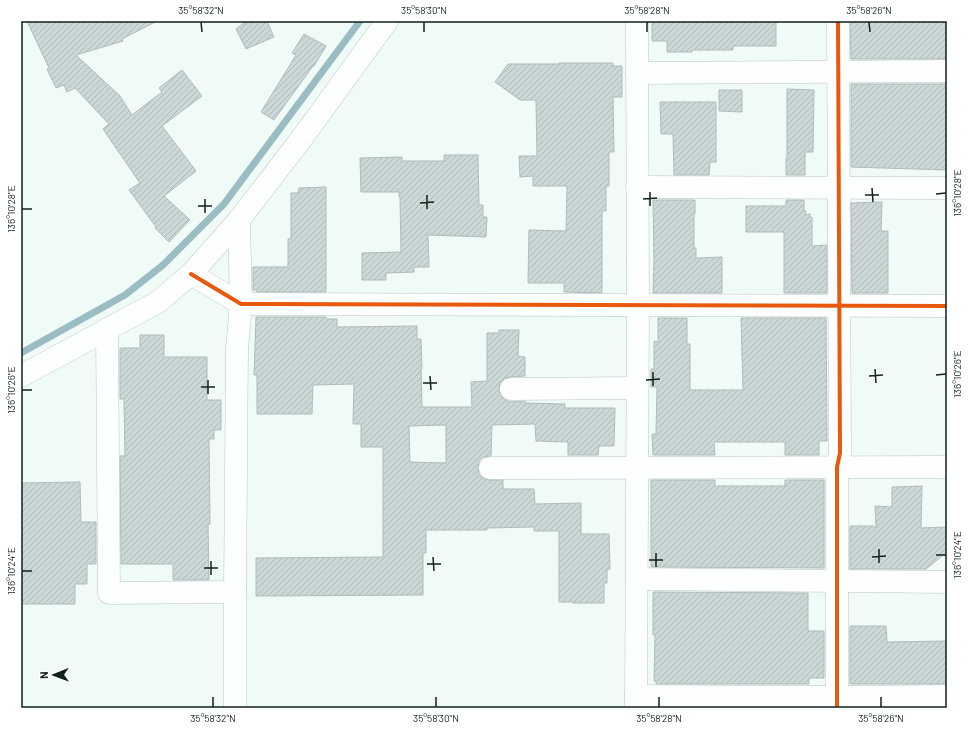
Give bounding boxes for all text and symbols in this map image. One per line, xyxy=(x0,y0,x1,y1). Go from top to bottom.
text: 35°58'32"N xyxy=(178,4,224,16)
text: 35°58'30"N xyxy=(401,4,447,16)
text: 35°58'28"N xyxy=(624,4,670,16)
text: 35°58'26"N xyxy=(846,4,892,16)
text: 136°10'28"E xyxy=(951,169,963,217)
text: 136°10'28"E xyxy=(5,185,17,233)
text: 136°10'26"E xyxy=(951,350,963,398)
text: 136°10'26"E xyxy=(5,366,17,414)
text: 136°10'24"E xyxy=(951,531,963,579)
text: 136°10'24"E xyxy=(5,547,17,595)
north arrow xyxy=(34,655,74,695)
text: N xyxy=(37,671,50,679)
text: 35°58'32"N xyxy=(190,712,236,724)
text: 35°58'30"N xyxy=(413,712,459,724)
text: 35°58'28"N xyxy=(636,712,682,724)
text: 35°58'26"N xyxy=(858,712,904,724)

